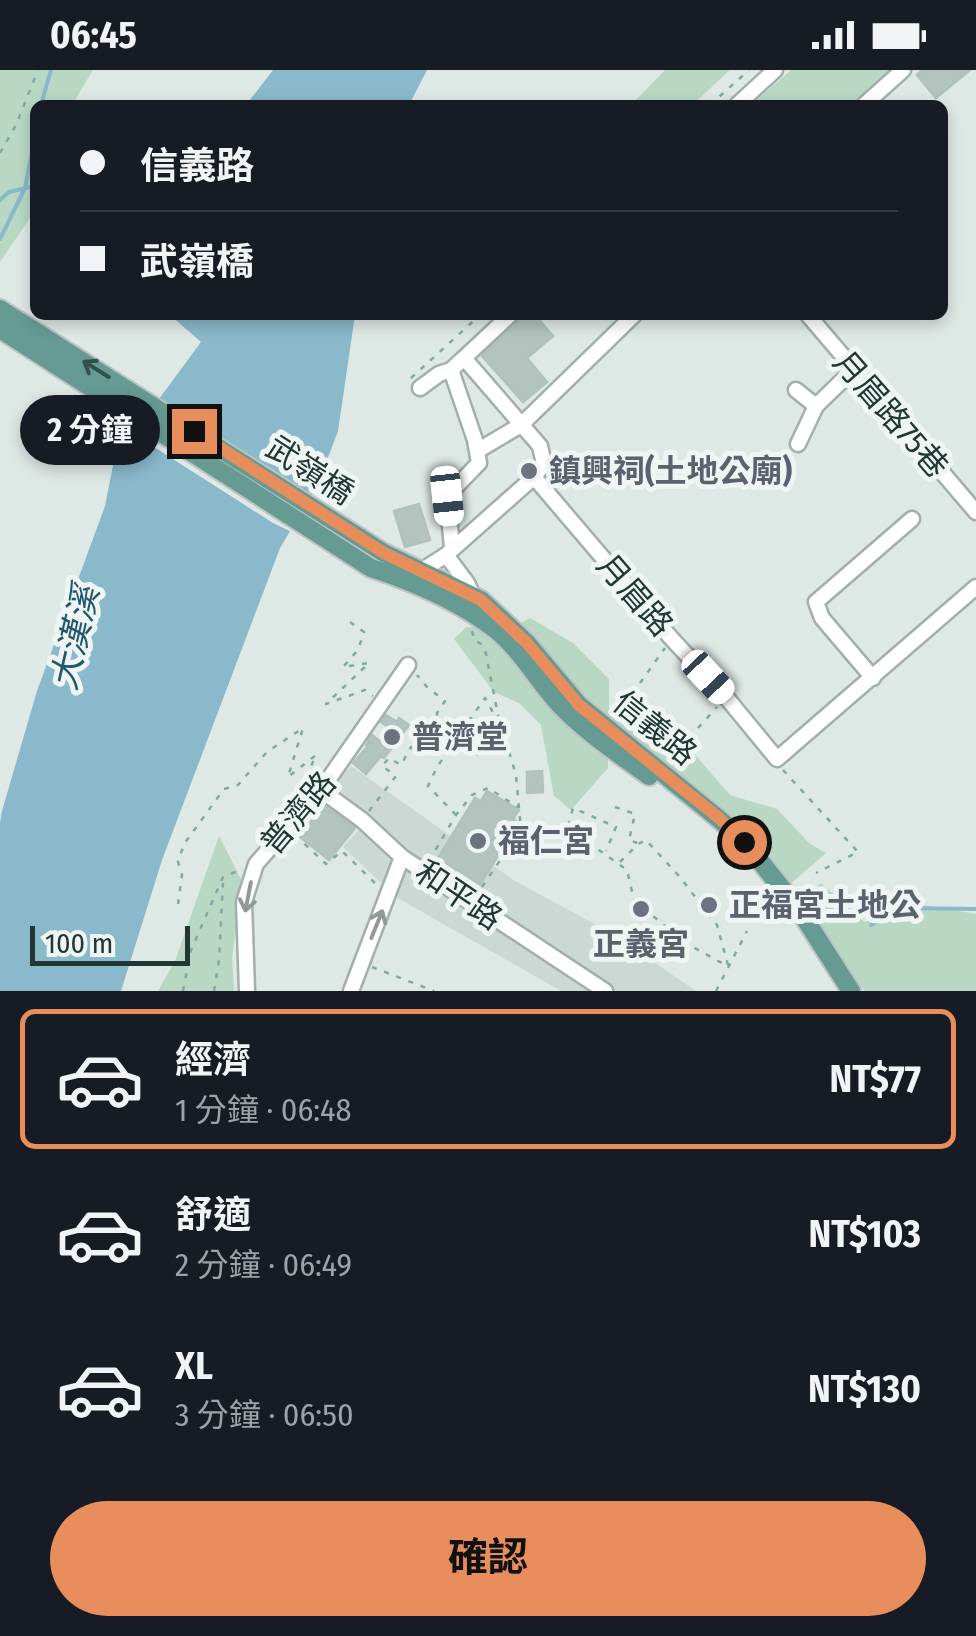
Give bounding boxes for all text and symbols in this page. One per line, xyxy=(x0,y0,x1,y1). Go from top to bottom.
text: 06:45 xyxy=(50,12,137,58)
text: 信義路 xyxy=(140,143,254,189)
text: 武嶺橋 xyxy=(140,239,254,285)
street label: 月眉路75巷 xyxy=(826,343,956,485)
one-way arrow xyxy=(82,359,110,379)
callout: 2 分鐘 xyxy=(19,396,159,466)
route end xyxy=(172,409,217,454)
text: 2 分鐘 xyxy=(47,411,133,449)
street label: 武嶺橋 xyxy=(259,428,361,512)
place label: 鎮興祠(土地公廟) xyxy=(549,452,793,490)
marker: 鎮興祠(土地公廟) xyxy=(518,460,540,482)
car xyxy=(429,465,465,527)
street label: 月眉路 xyxy=(589,546,681,644)
water label: 大漢溪 xyxy=(43,577,108,694)
car xyxy=(677,645,739,709)
street label: 信義路 xyxy=(606,683,704,773)
place label: 普濟堂 xyxy=(412,718,508,756)
marker: 普濟堂 xyxy=(381,726,403,748)
street label: 普濟路 xyxy=(253,764,343,862)
route start xyxy=(722,820,767,865)
place label: 福仁宮 xyxy=(498,822,594,860)
marker: 福仁宮 xyxy=(467,830,489,852)
street label: 和平路 xyxy=(409,852,509,938)
one-way arrow xyxy=(237,880,256,912)
place label: 正福宮土地公 xyxy=(729,886,921,924)
marker: 正福宮土地公 xyxy=(698,894,720,916)
marker: 正義宮 xyxy=(630,898,652,920)
one-way arrow xyxy=(369,909,387,940)
scale bar xyxy=(30,921,190,966)
place label: 正義宮 xyxy=(593,925,689,963)
text: 100 m xyxy=(45,927,113,960)
icon: car xyxy=(55,1034,145,1124)
text: 經濟 xyxy=(175,1037,251,1083)
text: NT$77 xyxy=(829,1056,921,1102)
text: 1 分鐘 · 06:48 xyxy=(175,1091,351,1129)
icon: car xyxy=(55,1189,145,1279)
text: 舒適 xyxy=(175,1192,251,1238)
text: NT$103 xyxy=(808,1211,921,1257)
text: 2 分鐘 · 06:49 xyxy=(175,1246,352,1284)
text: XL xyxy=(175,1343,213,1389)
icon: car xyxy=(55,1344,145,1434)
text: NT$130 xyxy=(808,1366,921,1412)
text: 3 分鐘 · 06:50 xyxy=(175,1396,354,1434)
button: 確認 xyxy=(50,1501,926,1616)

